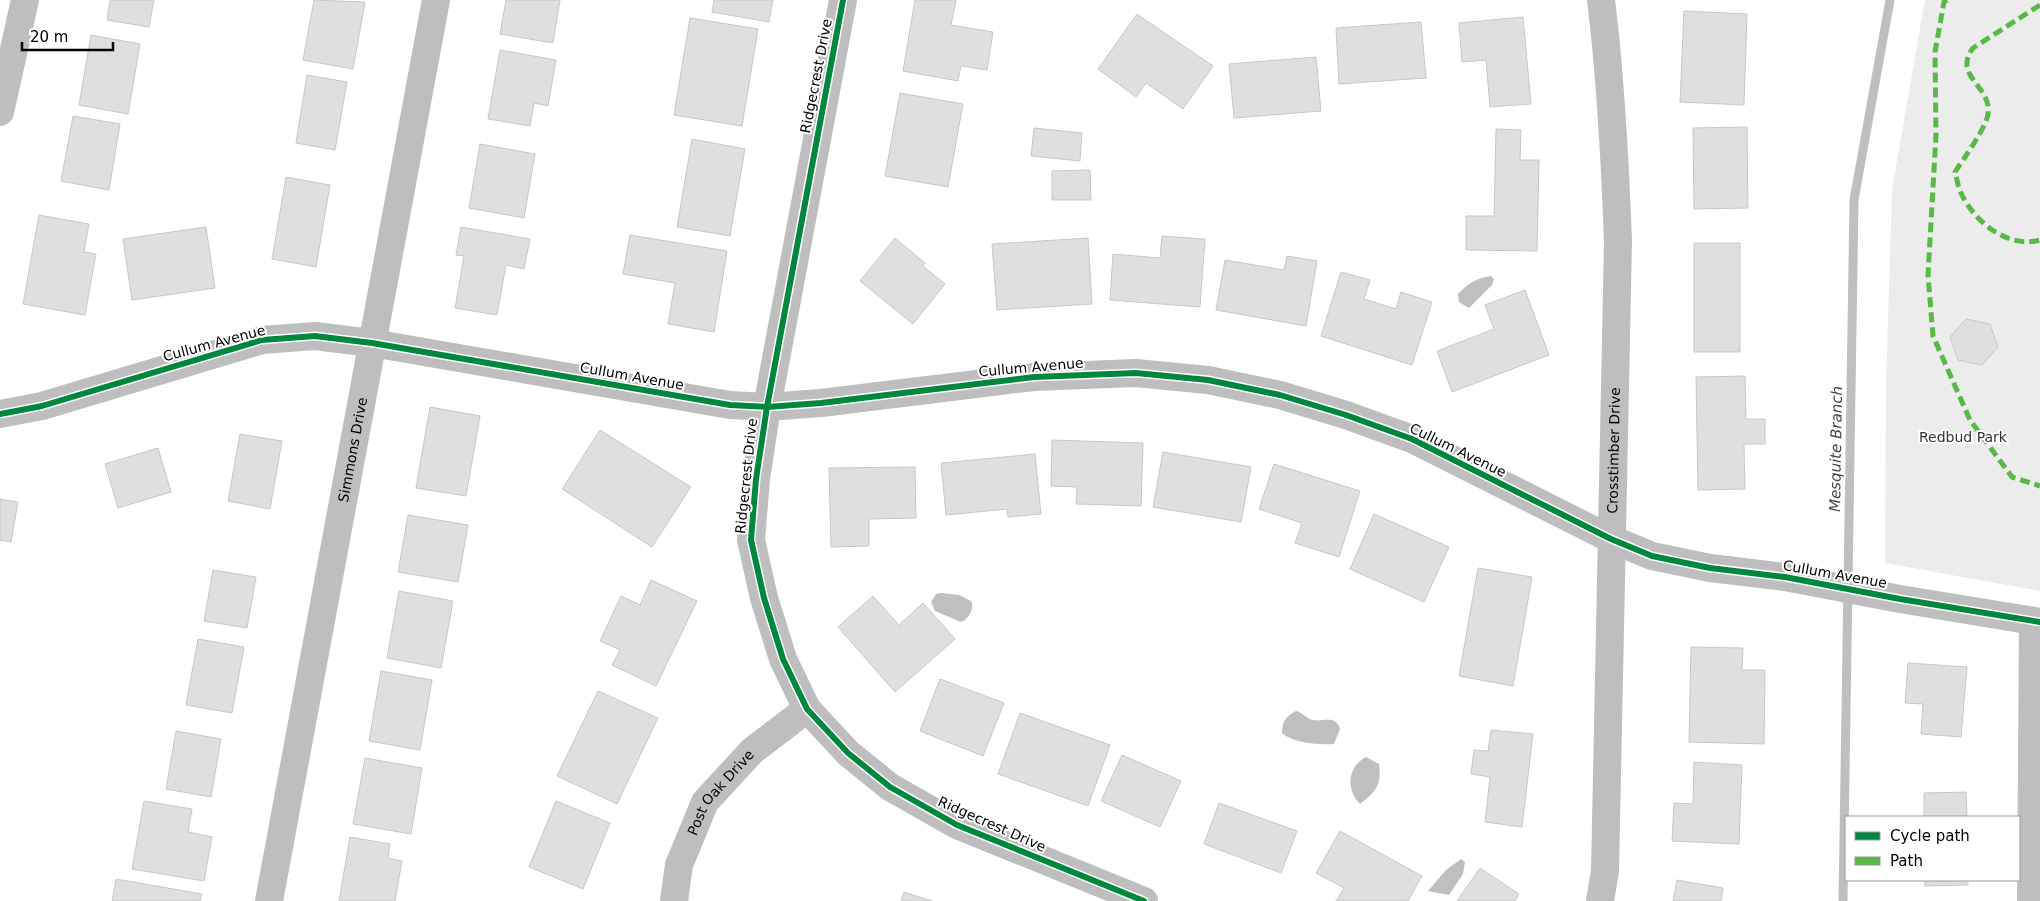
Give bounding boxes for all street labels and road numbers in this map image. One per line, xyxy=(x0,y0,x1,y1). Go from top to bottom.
street label: Ridgecrest Drive xyxy=(797,17,835,135)
street label: Cullum Avenue xyxy=(161,322,267,364)
street label: Cullum Avenue xyxy=(978,354,1084,380)
street label: Cullum Avenue xyxy=(579,359,685,393)
street label: Crosstimber Drive xyxy=(1604,387,1623,514)
street label: Simmons Drive xyxy=(335,396,370,504)
street label: Ridgecrest Drive xyxy=(732,417,760,535)
street label: Cullum Avenue xyxy=(1407,420,1509,480)
street label: Cullum Avenue xyxy=(1782,557,1888,591)
street label: Post Oak Drive xyxy=(684,746,757,838)
street label: Ridgecrest Drive xyxy=(936,793,1048,855)

